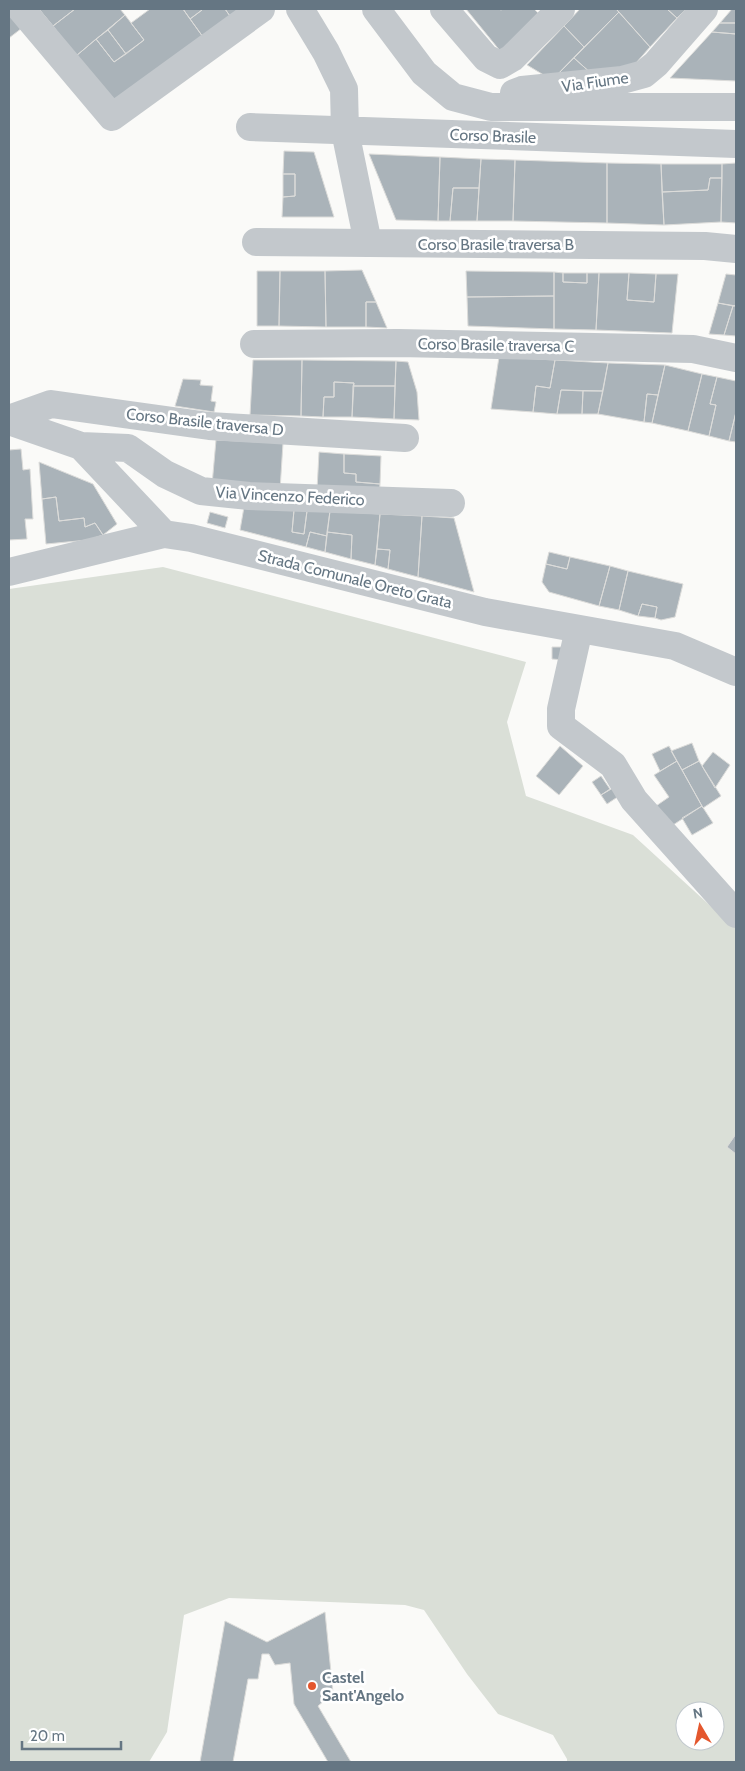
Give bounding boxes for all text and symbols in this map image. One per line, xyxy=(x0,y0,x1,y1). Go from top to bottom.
street label: Via Fiume xyxy=(560,68,630,96)
street label: Corso Brasile xyxy=(449,125,537,147)
street label: Corso Brasile traversa B xyxy=(418,235,575,254)
street label: Corso Brasile traversa C xyxy=(418,334,575,356)
street label: Corso Brasile traversa D xyxy=(125,404,285,440)
street label: Via Vincenzo Federico xyxy=(215,483,365,509)
street label: Strada Comunale Oreto Grata xyxy=(256,546,454,612)
place label: Castel Sant'Angelo xyxy=(322,1668,404,1705)
marker: Castel Sant'Angelo xyxy=(306,1680,318,1692)
north arrow xyxy=(675,1701,725,1751)
text: N xyxy=(692,1703,704,1723)
scale bar xyxy=(22,1718,121,1750)
text: 20 m xyxy=(30,1727,65,1745)

